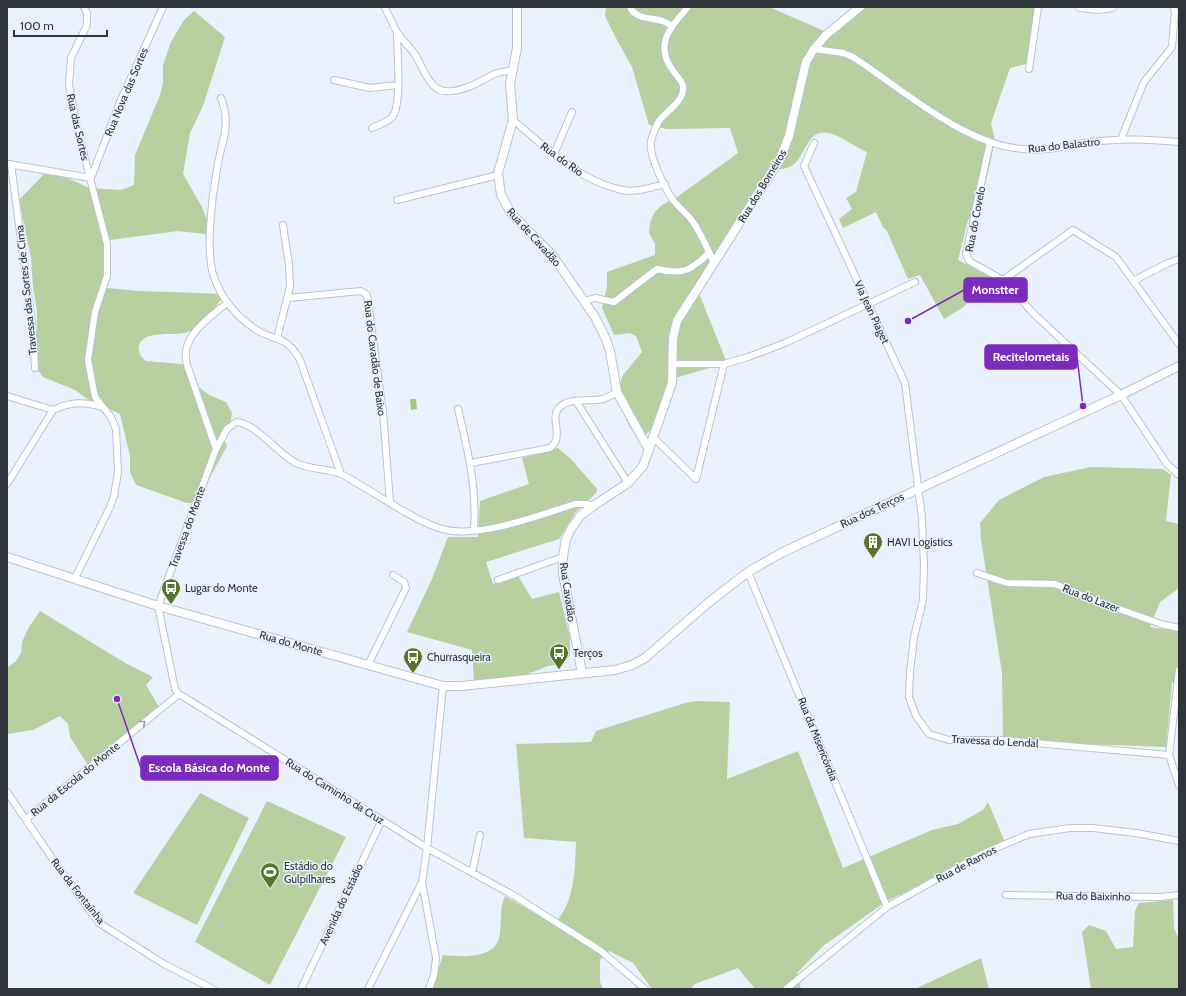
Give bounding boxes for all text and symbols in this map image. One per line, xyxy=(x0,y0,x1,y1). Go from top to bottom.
scale bar xyxy=(14,12,107,38)
text: 100 m xyxy=(20,18,54,33)
street label: Rua Nova das Sortes xyxy=(101,45,151,138)
street label: Rua das Sortes xyxy=(64,92,93,162)
street label: Rua do Balastro xyxy=(1027,134,1101,156)
street label: Rua do Rio xyxy=(538,139,586,179)
street label: Rua dos Borneiros xyxy=(735,146,790,225)
street label: Rua do Covelo xyxy=(962,185,988,253)
street label: Rua de Cavadão xyxy=(504,205,564,269)
street label: Travessa das Sortes de Cima xyxy=(12,224,40,356)
street label: Via Jean Piaget xyxy=(851,278,893,346)
callout: Monstter xyxy=(964,278,1027,302)
text: Monstter xyxy=(972,282,1018,297)
street label: Rua do Cavadão de Baixo xyxy=(361,299,389,417)
callout: Recitelometais xyxy=(985,345,1077,369)
text: Recitelometais xyxy=(993,349,1069,364)
street label: Travessa do Monte xyxy=(166,484,208,570)
street label: Rua dos Terços xyxy=(838,489,906,531)
building icon: HAVI Logistics xyxy=(862,531,884,559)
place label: HAVI Logistics xyxy=(887,535,953,549)
street label: Rua Cavadão xyxy=(557,561,579,623)
bus stop icon: Lugar do Monte xyxy=(160,577,182,605)
place label: Lugar do Monte xyxy=(185,581,258,595)
street label: Rua do Lazer xyxy=(1061,581,1122,615)
street label: Rua do Monte xyxy=(258,627,324,659)
bus stop icon: Terços xyxy=(548,642,570,670)
bus stop icon: Churrasqueira xyxy=(402,646,424,674)
place label: Terços xyxy=(573,646,603,660)
place label: Churrasqueira xyxy=(427,650,491,664)
street label: Rua da Misericórdia xyxy=(795,695,841,784)
one-way arrow xyxy=(139,721,146,728)
street label: Travessa do Lendal xyxy=(951,732,1039,750)
street label: Rua da Escola do Monte xyxy=(28,739,123,819)
street label: Rua do Caminho da Cruz xyxy=(283,755,387,827)
callout: Escola Básica do Monte xyxy=(141,756,278,780)
text: Escola Básica do Monte xyxy=(148,760,270,775)
street label: Rua de Ramos xyxy=(933,842,999,886)
street label: Rua da Fontaínha xyxy=(48,855,109,927)
place label: Estádio do Gulpilhares xyxy=(284,859,336,886)
sports icon: Estádio do Gulpilhares xyxy=(259,861,281,889)
street label: Avenida do Estádio xyxy=(316,861,366,947)
street label: Rua do Baixinho xyxy=(1056,888,1130,904)

